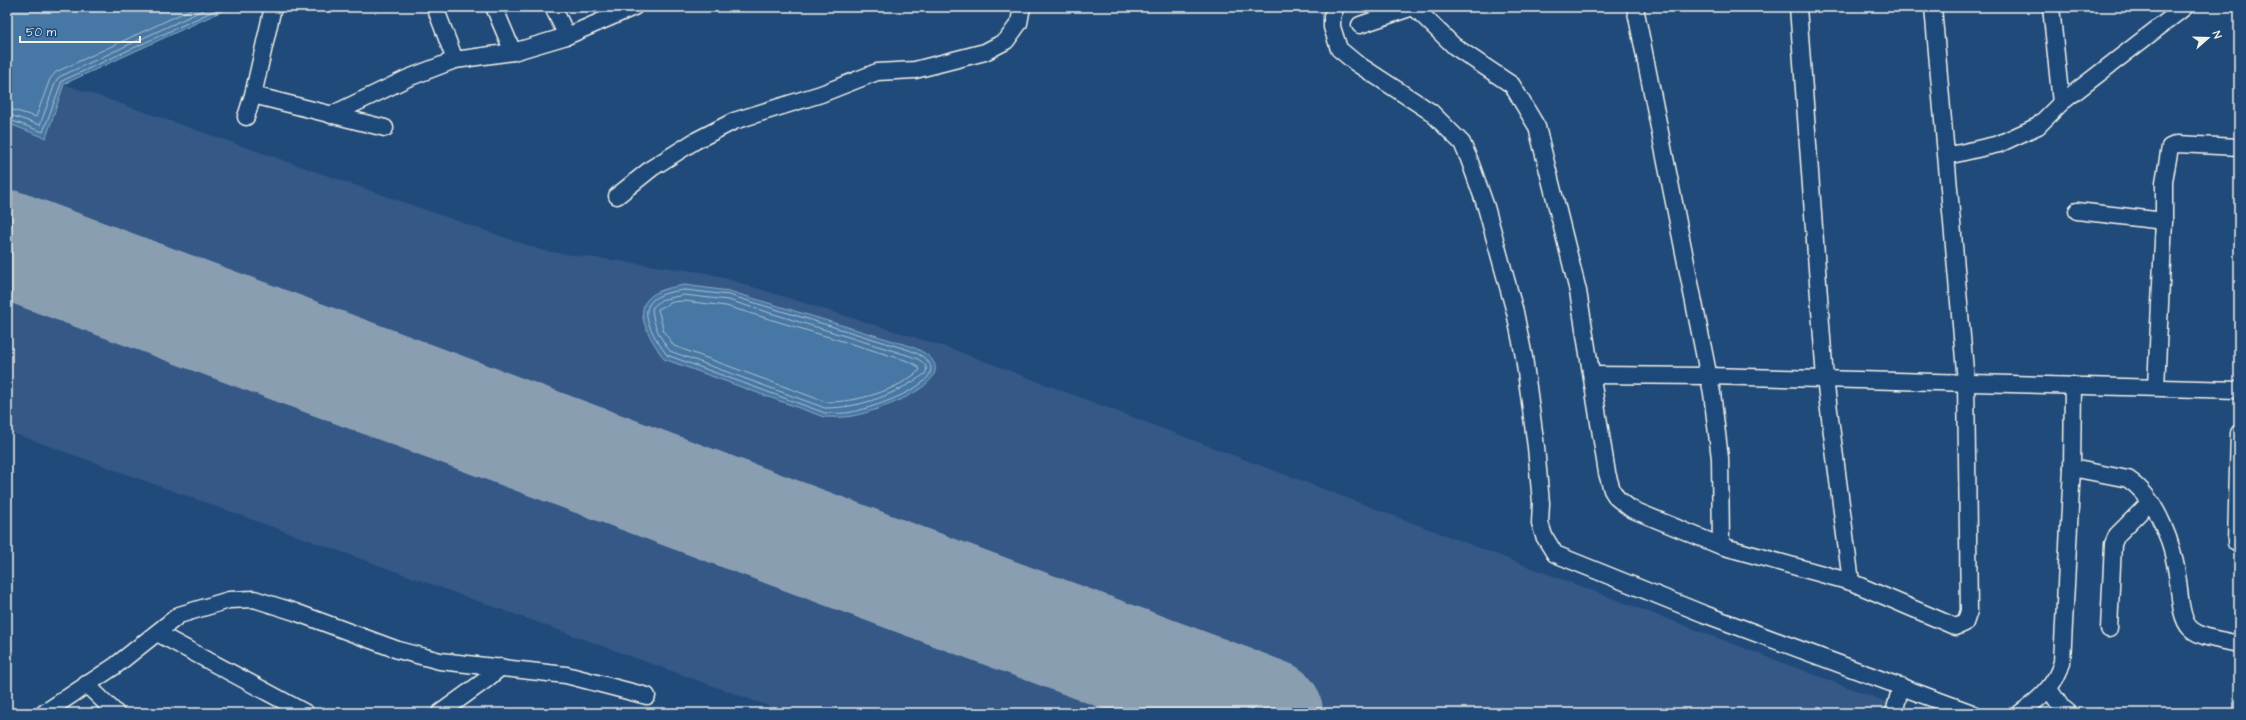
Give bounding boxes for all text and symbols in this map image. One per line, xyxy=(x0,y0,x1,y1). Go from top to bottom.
scale bar xyxy=(20,18,140,44)
north arrow xyxy=(2188,18,2228,58)
text: 50 m xyxy=(26,24,57,41)
text: N xyxy=(2209,29,2225,41)

